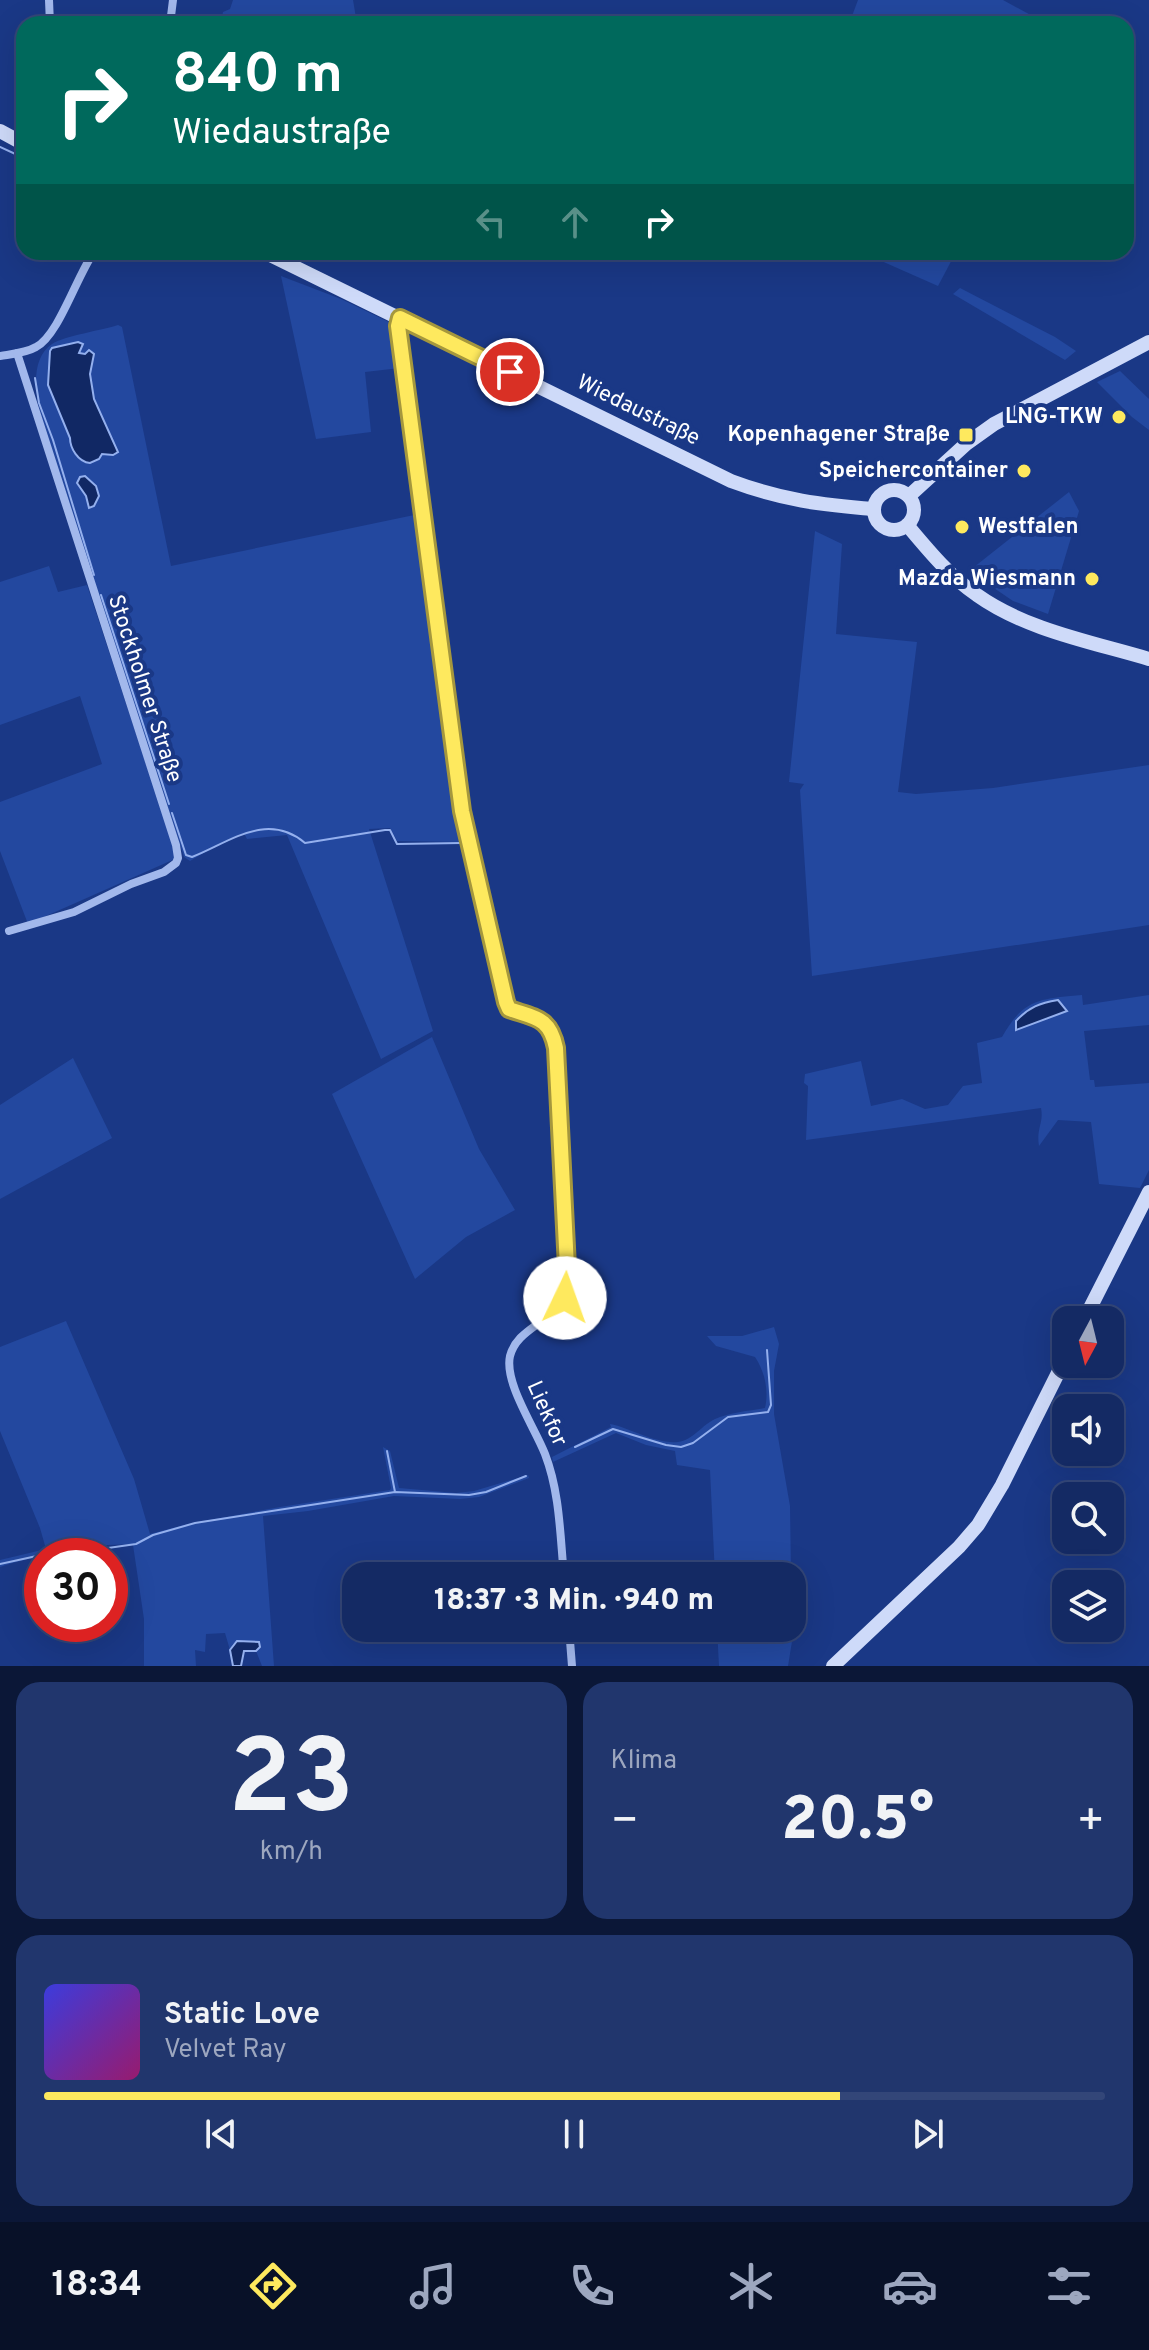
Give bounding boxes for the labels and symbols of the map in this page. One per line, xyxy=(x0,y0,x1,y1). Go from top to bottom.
pin xyxy=(476,338,544,406)
street label: Wiedaustraße xyxy=(572,370,704,452)
place label: LNG-TKW xyxy=(1005,404,1103,431)
marker: LNG-TKW xyxy=(1110,408,1128,426)
place label: Kopenhagener Straße xyxy=(728,422,950,449)
marker: Kopenhagener Straße xyxy=(957,426,975,444)
place label: Speichercontainer xyxy=(819,458,1008,485)
marker: Speichercontainer xyxy=(1015,462,1033,480)
place label: Westfalen xyxy=(978,514,1079,541)
marker: Westfalen xyxy=(953,518,971,536)
place label: Mazda Wiesmann xyxy=(898,566,1076,593)
marker: Mazda Wiesmann xyxy=(1083,570,1101,588)
street label: Stockholmer Straße xyxy=(101,592,187,786)
position arrow xyxy=(523,1256,607,1340)
north arrow xyxy=(1052,1306,1124,1378)
street label: Liekfor xyxy=(520,1377,572,1451)
speed limit sign: 30 xyxy=(24,1538,128,1642)

